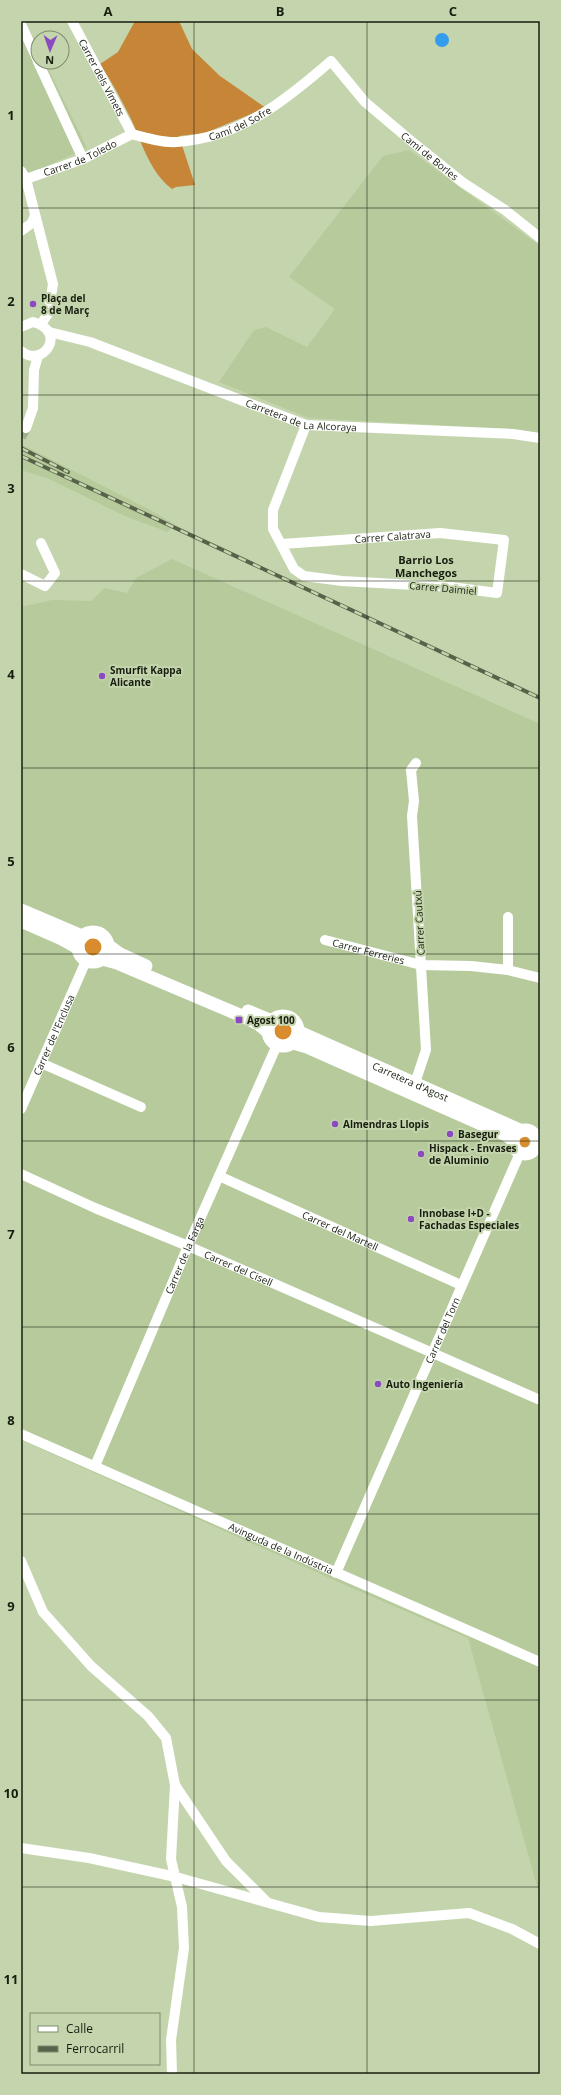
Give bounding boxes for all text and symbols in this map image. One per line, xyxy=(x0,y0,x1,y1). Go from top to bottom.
text: A xyxy=(104,2,113,20)
text: B xyxy=(276,2,285,20)
text: C xyxy=(449,2,457,20)
north arrow xyxy=(30,30,70,70)
street label: Carrer dels Vímets xyxy=(76,36,128,119)
text: N xyxy=(45,53,54,68)
street label: Camí del Sofre xyxy=(207,103,274,144)
text: 1 xyxy=(7,106,15,124)
street label: Camí de Borles xyxy=(398,128,462,184)
street label: Carrer de Toledo xyxy=(41,136,119,179)
place label: Plaça del 8 de Març xyxy=(41,291,89,317)
text: 2 xyxy=(7,292,15,310)
marker: Plaça del 8 de Març xyxy=(28,299,38,309)
street label: Carretera de La Alcoraya xyxy=(244,396,357,434)
text: 3 xyxy=(7,479,15,497)
street label: Carrer Calatrava xyxy=(354,527,431,546)
district label: Barrio Los Manchegos xyxy=(395,552,458,580)
street label: Carrer Daimiel xyxy=(409,578,477,598)
place label: Smurfit Kappa Alicante xyxy=(110,663,182,689)
text: 4 xyxy=(7,665,15,683)
marker: Smurfit Kappa Alicante xyxy=(97,671,107,681)
text: 5 xyxy=(7,852,15,870)
street label: Carrer Cautxú xyxy=(410,890,428,956)
street label: Carrer Ferreries xyxy=(331,935,406,968)
street label: Carrer de l'Enclusa xyxy=(30,992,77,1077)
place label: Agost 100 xyxy=(247,1013,295,1027)
marker: Agost 100 xyxy=(234,1015,244,1025)
text: 6 xyxy=(7,1038,15,1056)
street label: Carretera d'Agost xyxy=(370,1059,451,1105)
place label: Almendras Llopis xyxy=(343,1117,429,1131)
marker: Almendras Llopis xyxy=(330,1119,340,1129)
place label: Basegur xyxy=(458,1127,499,1141)
marker: Basegur xyxy=(445,1129,455,1139)
place label: Hispack - Envases de Aluminio xyxy=(429,1141,517,1167)
marker: Hispack - Envases de Aluminio xyxy=(416,1149,426,1159)
place label: Innobase I+D - Fachadas Especiales xyxy=(419,1206,519,1232)
street label: Carrer del Martell xyxy=(300,1207,381,1254)
street label: Carrer de la Farga xyxy=(162,1214,207,1296)
marker: Innobase I+D - Fachadas Especiales xyxy=(406,1214,416,1224)
text: 7 xyxy=(7,1225,15,1243)
street label: Carrer del Cisell xyxy=(202,1247,275,1289)
street label: Carrer del Torn xyxy=(422,1295,463,1366)
place label: Auto Ingeniería xyxy=(386,1377,463,1391)
marker: Auto Ingeniería xyxy=(373,1379,383,1389)
text: 8 xyxy=(7,1411,15,1429)
street label: Avinguda de la Indústria xyxy=(227,1519,335,1577)
text: 9 xyxy=(7,1597,15,1615)
text: 10 xyxy=(4,1784,18,1802)
text: 11 xyxy=(4,1970,18,1988)
legend xyxy=(30,2013,160,2065)
text: Calle xyxy=(66,2020,93,2037)
text: Ferrocarril xyxy=(66,2040,124,2057)

